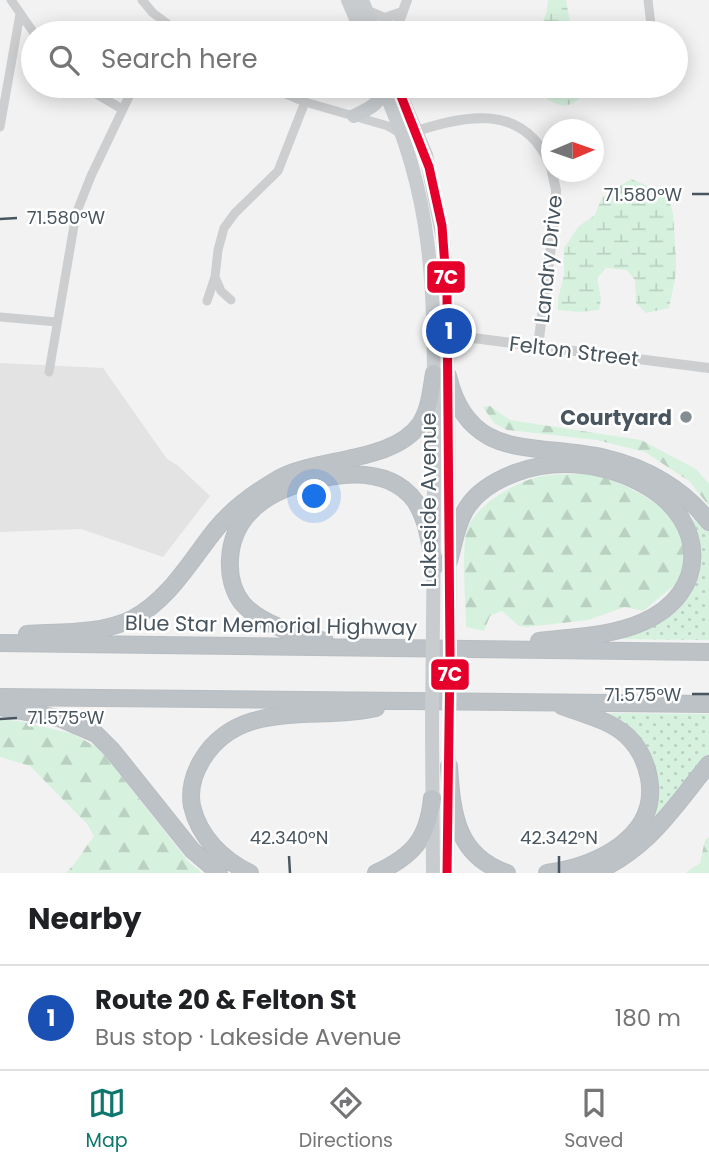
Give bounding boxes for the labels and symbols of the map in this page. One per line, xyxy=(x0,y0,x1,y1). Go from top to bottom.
north arrow xyxy=(541,119,604,182)
text: 71.580°W xyxy=(604,182,683,207)
street label: Landry Drive xyxy=(527,193,569,325)
text: 71.580°W xyxy=(27,205,106,230)
line badge: 7C xyxy=(426,260,466,294)
text: 7C xyxy=(434,264,458,291)
pin: 1 xyxy=(426,305,472,357)
street label: Felton Street xyxy=(508,329,640,373)
place label: Courtyard xyxy=(560,403,672,432)
marker: Courtyard xyxy=(678,409,694,425)
street label: Lakeside Avenue xyxy=(414,413,443,587)
your location xyxy=(297,479,331,513)
street label: Blue Star Memorial Highway xyxy=(125,608,418,642)
line badge: 7C xyxy=(430,658,470,691)
text: 7C xyxy=(438,661,462,688)
text: 71.575°W xyxy=(605,682,682,707)
text: 71.575°W xyxy=(28,705,105,730)
text: 42.340°N xyxy=(250,825,328,850)
text: 42.342°N xyxy=(520,825,598,850)

